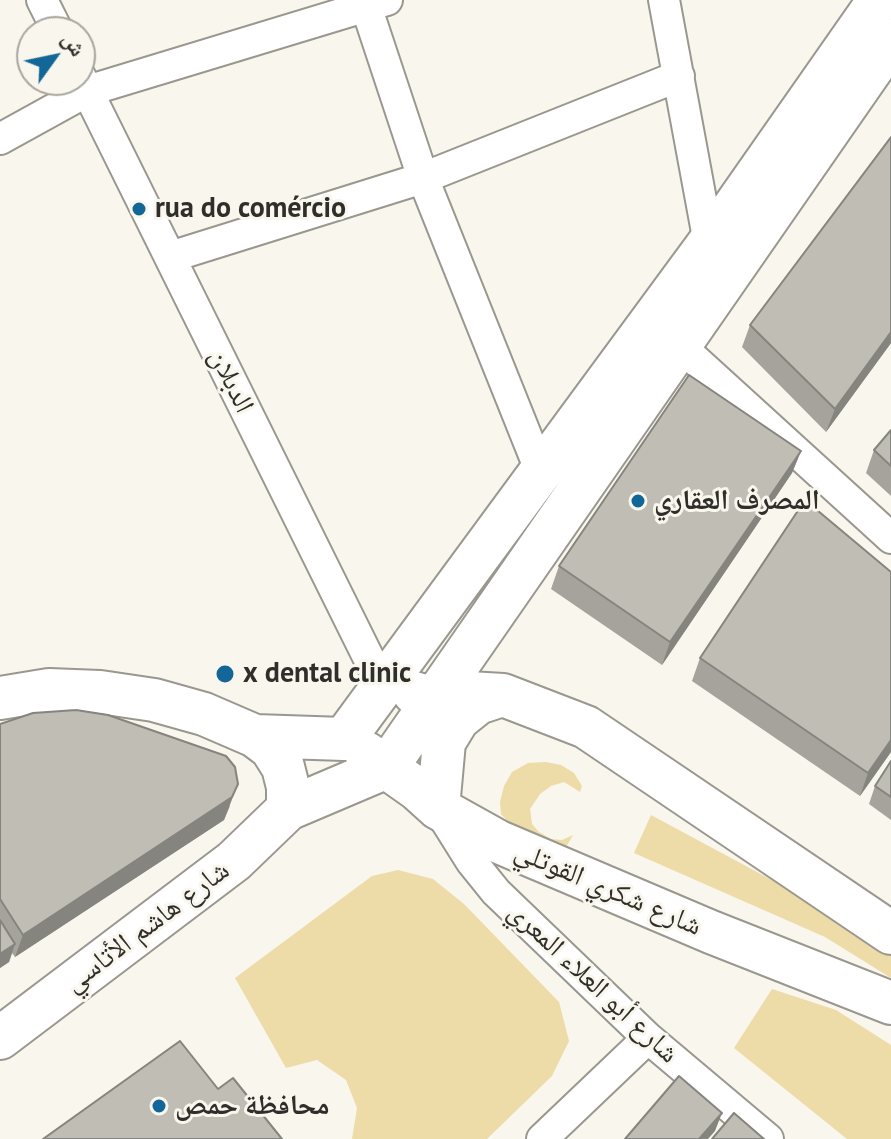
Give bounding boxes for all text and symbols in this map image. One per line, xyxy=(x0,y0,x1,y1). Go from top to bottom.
north arrow xyxy=(16,16,96,96)
text: ش xyxy=(56,27,93,61)
place label: rua do comércio xyxy=(155,192,346,226)
marker: rua do comércio xyxy=(130,200,148,218)
street label: الدبلان xyxy=(201,343,261,419)
place label: المصرف العقاري xyxy=(654,484,820,518)
marker: المصرف العقاري xyxy=(629,492,647,510)
place label: x dental clinic xyxy=(243,657,411,691)
marker: x dental clinic xyxy=(214,663,236,685)
street label: شارع شكري القوتلي xyxy=(509,834,707,944)
street label: شارع هاشم الأتاسي xyxy=(58,854,236,1000)
street label: شارع أبو العلاء المعري xyxy=(501,895,685,1071)
place label: محافظة حمص xyxy=(175,1089,330,1123)
marker: محافظة حمص xyxy=(150,1097,168,1115)

